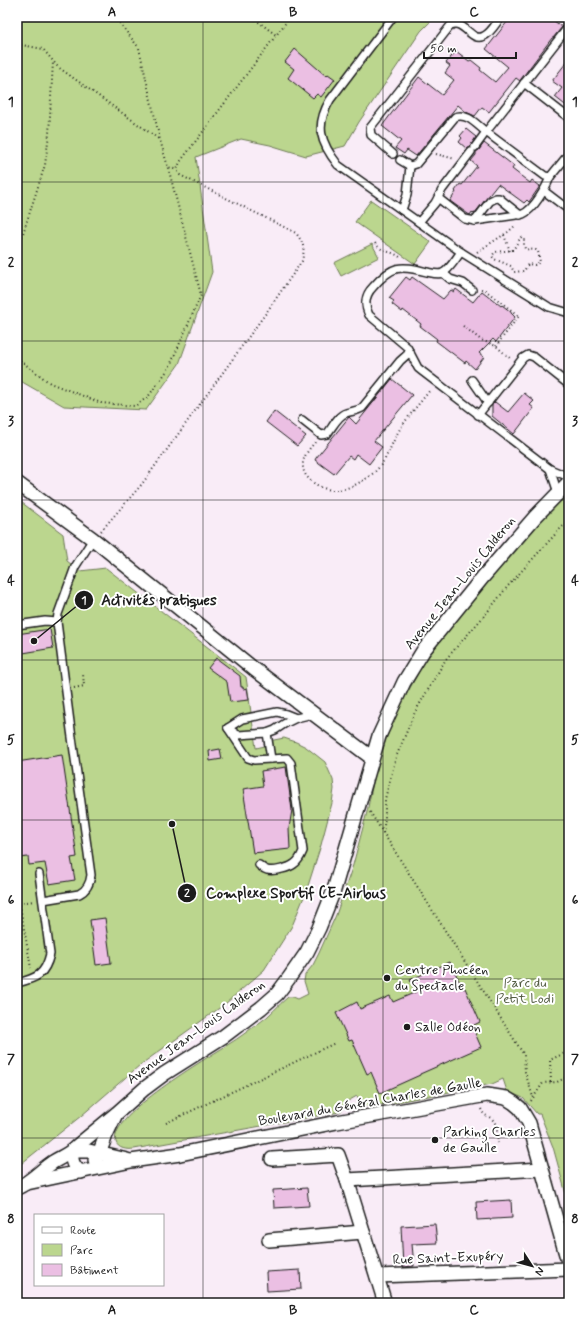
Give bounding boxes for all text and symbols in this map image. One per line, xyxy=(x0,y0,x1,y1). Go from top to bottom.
text: A xyxy=(108,4,116,21)
text: B xyxy=(289,4,298,21)
text: C xyxy=(469,4,479,21)
scale bar xyxy=(424,34,516,60)
text: 50 m xyxy=(430,41,457,57)
text: 1 xyxy=(8,94,14,111)
text: 1 xyxy=(572,94,578,111)
text: 2 xyxy=(8,254,15,271)
text: 2 xyxy=(572,254,579,271)
text: 3 xyxy=(8,413,14,430)
text: 3 xyxy=(572,413,578,430)
street label: Avenue Jean-Louis Calderon xyxy=(401,513,519,653)
text: 4 xyxy=(7,573,15,590)
text: 4 xyxy=(571,573,579,590)
callout: Activités pratiques xyxy=(74,586,224,613)
text: Activités pratiques xyxy=(101,591,217,611)
text: 1 xyxy=(81,593,87,609)
text: 5 xyxy=(7,732,15,749)
text: 5 xyxy=(571,732,579,749)
callout: Complexe Sportif CE-Airbus xyxy=(177,880,396,907)
text: Complexe Sportif CE-Airbus xyxy=(206,884,386,904)
text: 2 xyxy=(184,886,190,902)
text: 6 xyxy=(8,892,15,909)
text: 6 xyxy=(572,892,579,909)
place label: Centre Phocéen du Spectacle xyxy=(395,961,488,995)
marker: Centre Phocéen du Spectacle xyxy=(382,973,392,983)
park label: Parc du Petit Lodi xyxy=(496,974,554,1008)
street label: Avenue Jean-Louis Calderon xyxy=(123,976,269,1088)
place label: Salle Odéon xyxy=(415,1018,481,1036)
marker: Salle Odéon xyxy=(402,1022,412,1032)
text: 7 xyxy=(7,1051,15,1068)
text: 7 xyxy=(571,1051,579,1068)
street label: Boulevard du Général Charles de Gaulle xyxy=(257,1073,483,1131)
place label: Parking Charles de Gaulle xyxy=(443,1123,536,1157)
marker: Parking Charles de Gaulle xyxy=(430,1135,440,1145)
text: 8 xyxy=(7,1211,15,1228)
text: 8 xyxy=(571,1211,579,1228)
legend xyxy=(34,1214,164,1286)
text: Route xyxy=(70,1223,96,1239)
text: Parc xyxy=(70,1243,93,1259)
north arrow xyxy=(512,1246,552,1286)
street label: Rue Saint-Exupéry xyxy=(392,1247,504,1269)
text: Bâtiment xyxy=(70,1263,119,1279)
text: N xyxy=(531,1264,547,1278)
text: A xyxy=(108,1302,116,1319)
text: B xyxy=(289,1302,298,1319)
text: C xyxy=(469,1302,479,1319)

